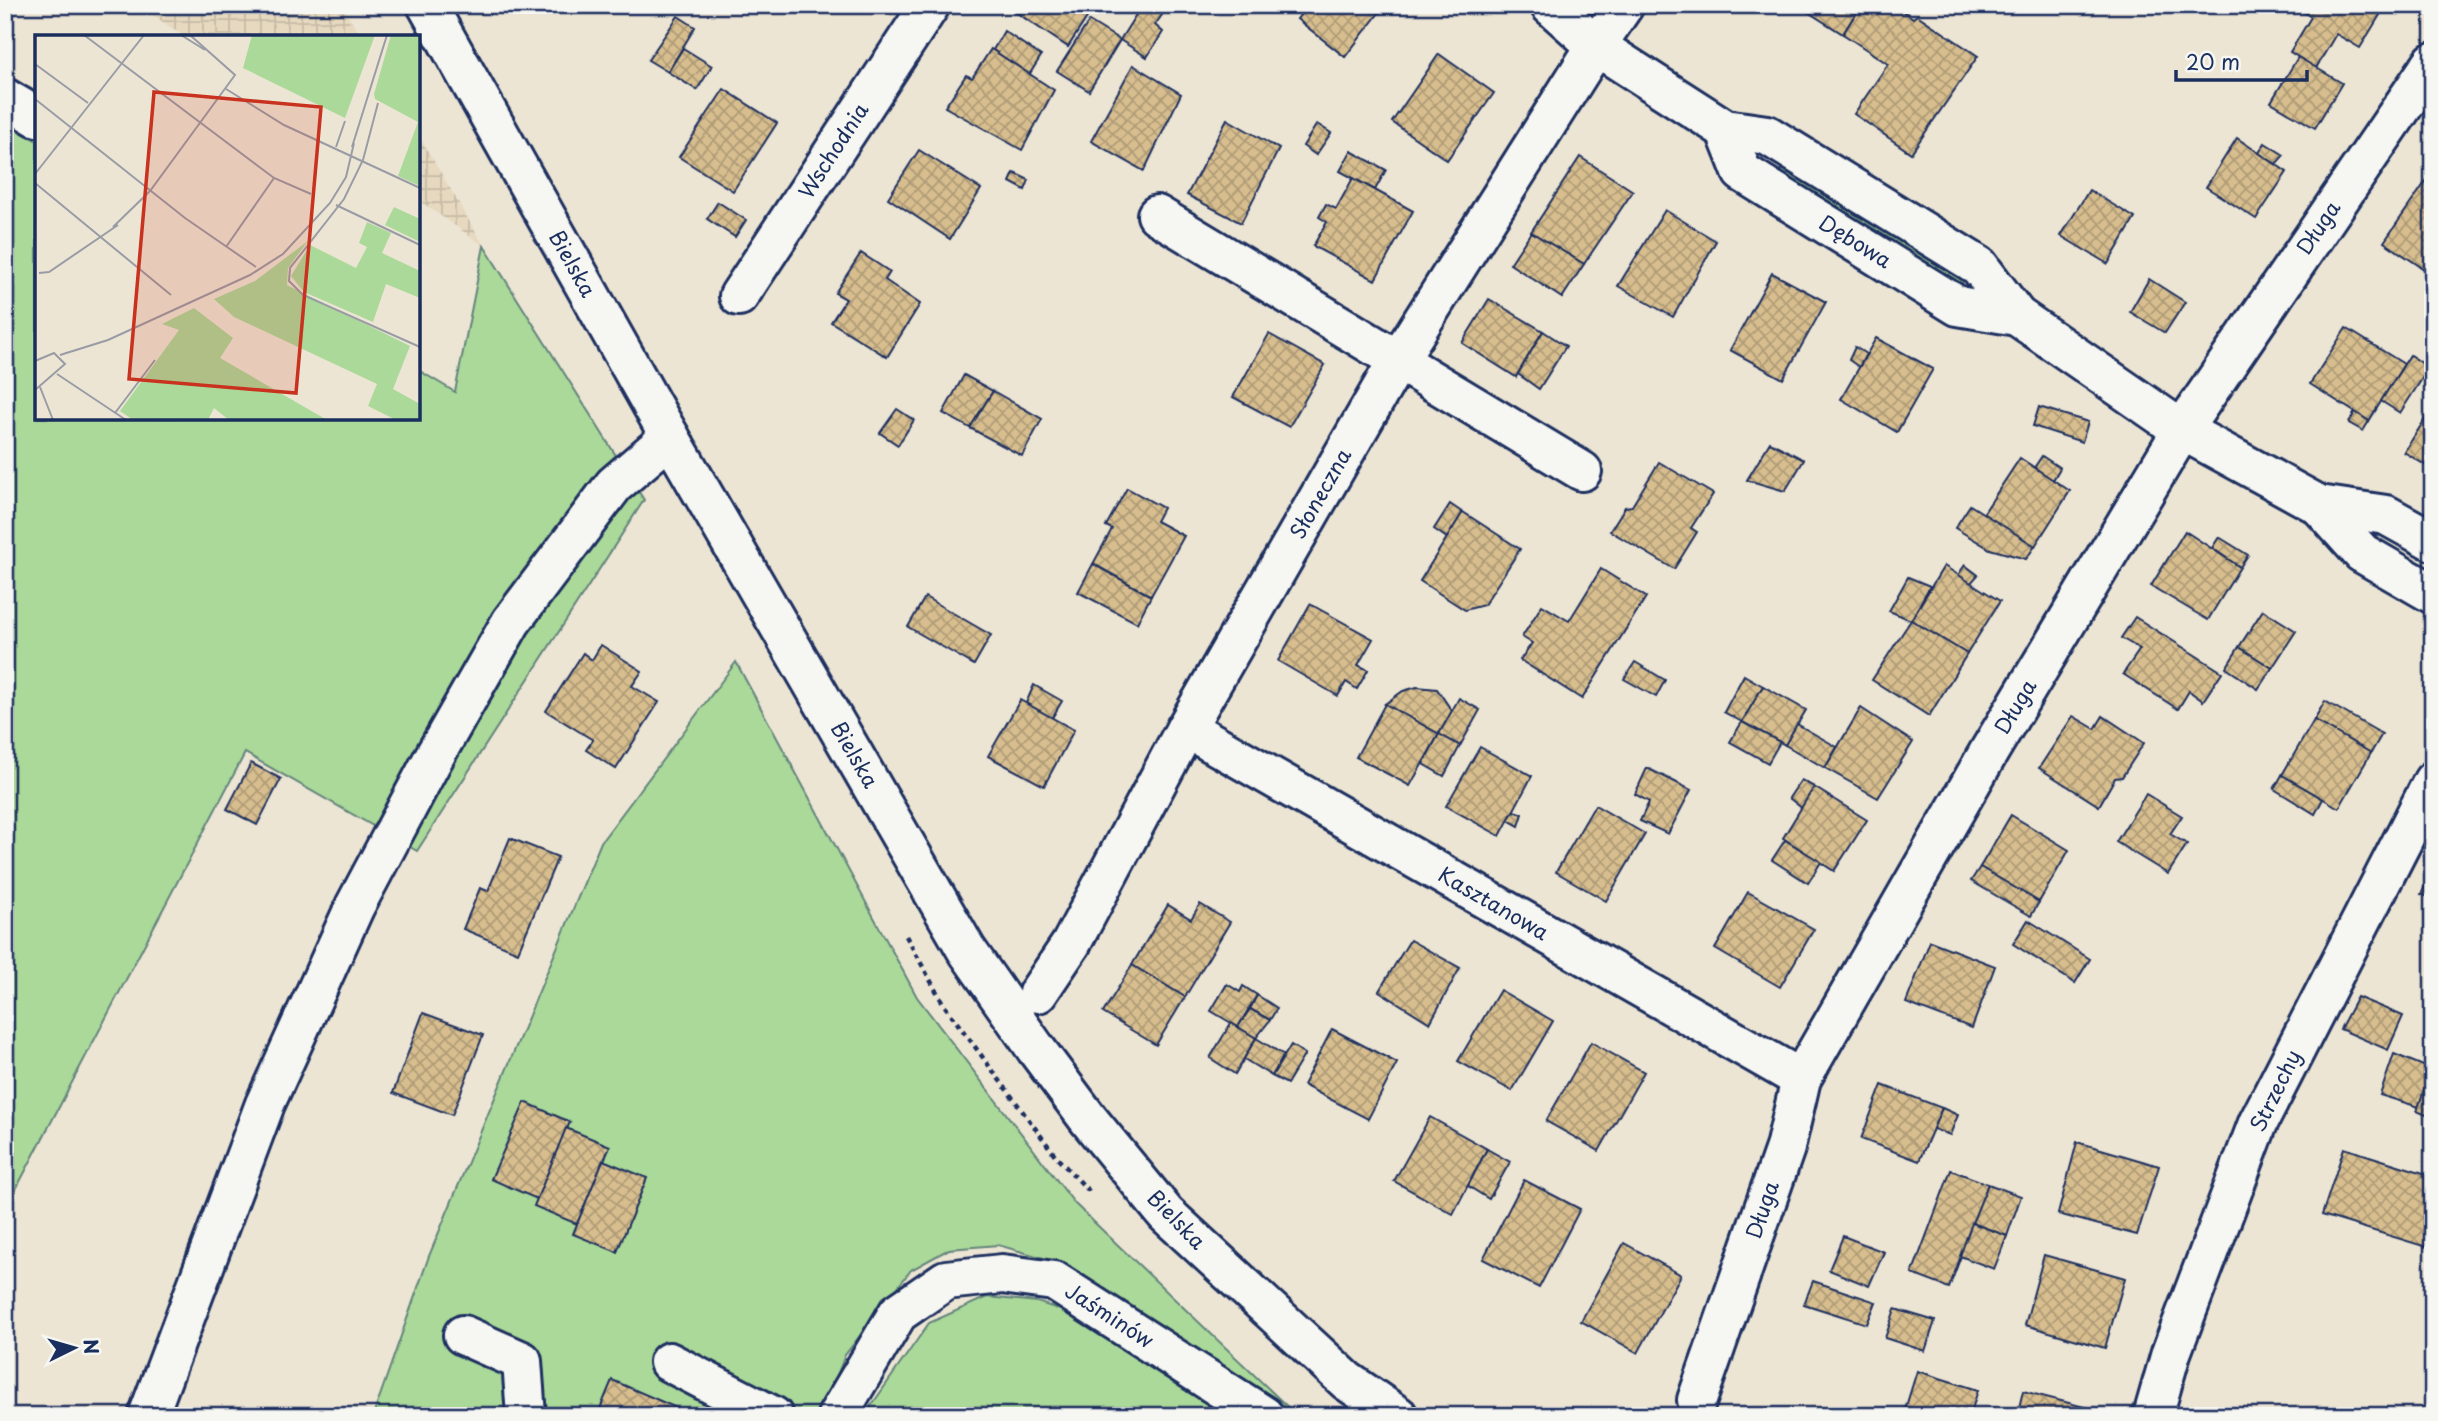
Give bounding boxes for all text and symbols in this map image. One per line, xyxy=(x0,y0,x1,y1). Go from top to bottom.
inset map xyxy=(35,35,420,420)
scale bar xyxy=(2176,38,2307,82)
text: 20 m xyxy=(2186,45,2240,77)
street label: Wschodnia xyxy=(789,95,875,204)
street label: Długa xyxy=(2288,193,2347,260)
street label: Dębowa xyxy=(1814,206,1898,275)
street label: Bielska xyxy=(542,224,605,302)
street label: Słoneczna xyxy=(1280,442,1358,544)
street label: Długa xyxy=(1985,672,2043,740)
street label: Bielska xyxy=(824,715,888,793)
street label: Kasztanowa xyxy=(1433,858,1556,947)
street label: Strzechy xyxy=(2241,1044,2308,1137)
street label: Długa xyxy=(1736,1176,1786,1243)
street label: Bielska xyxy=(1141,1182,1214,1256)
street label: Jaśminów xyxy=(1060,1274,1161,1355)
north arrow xyxy=(38,1312,108,1382)
text: N xyxy=(77,1338,107,1355)

